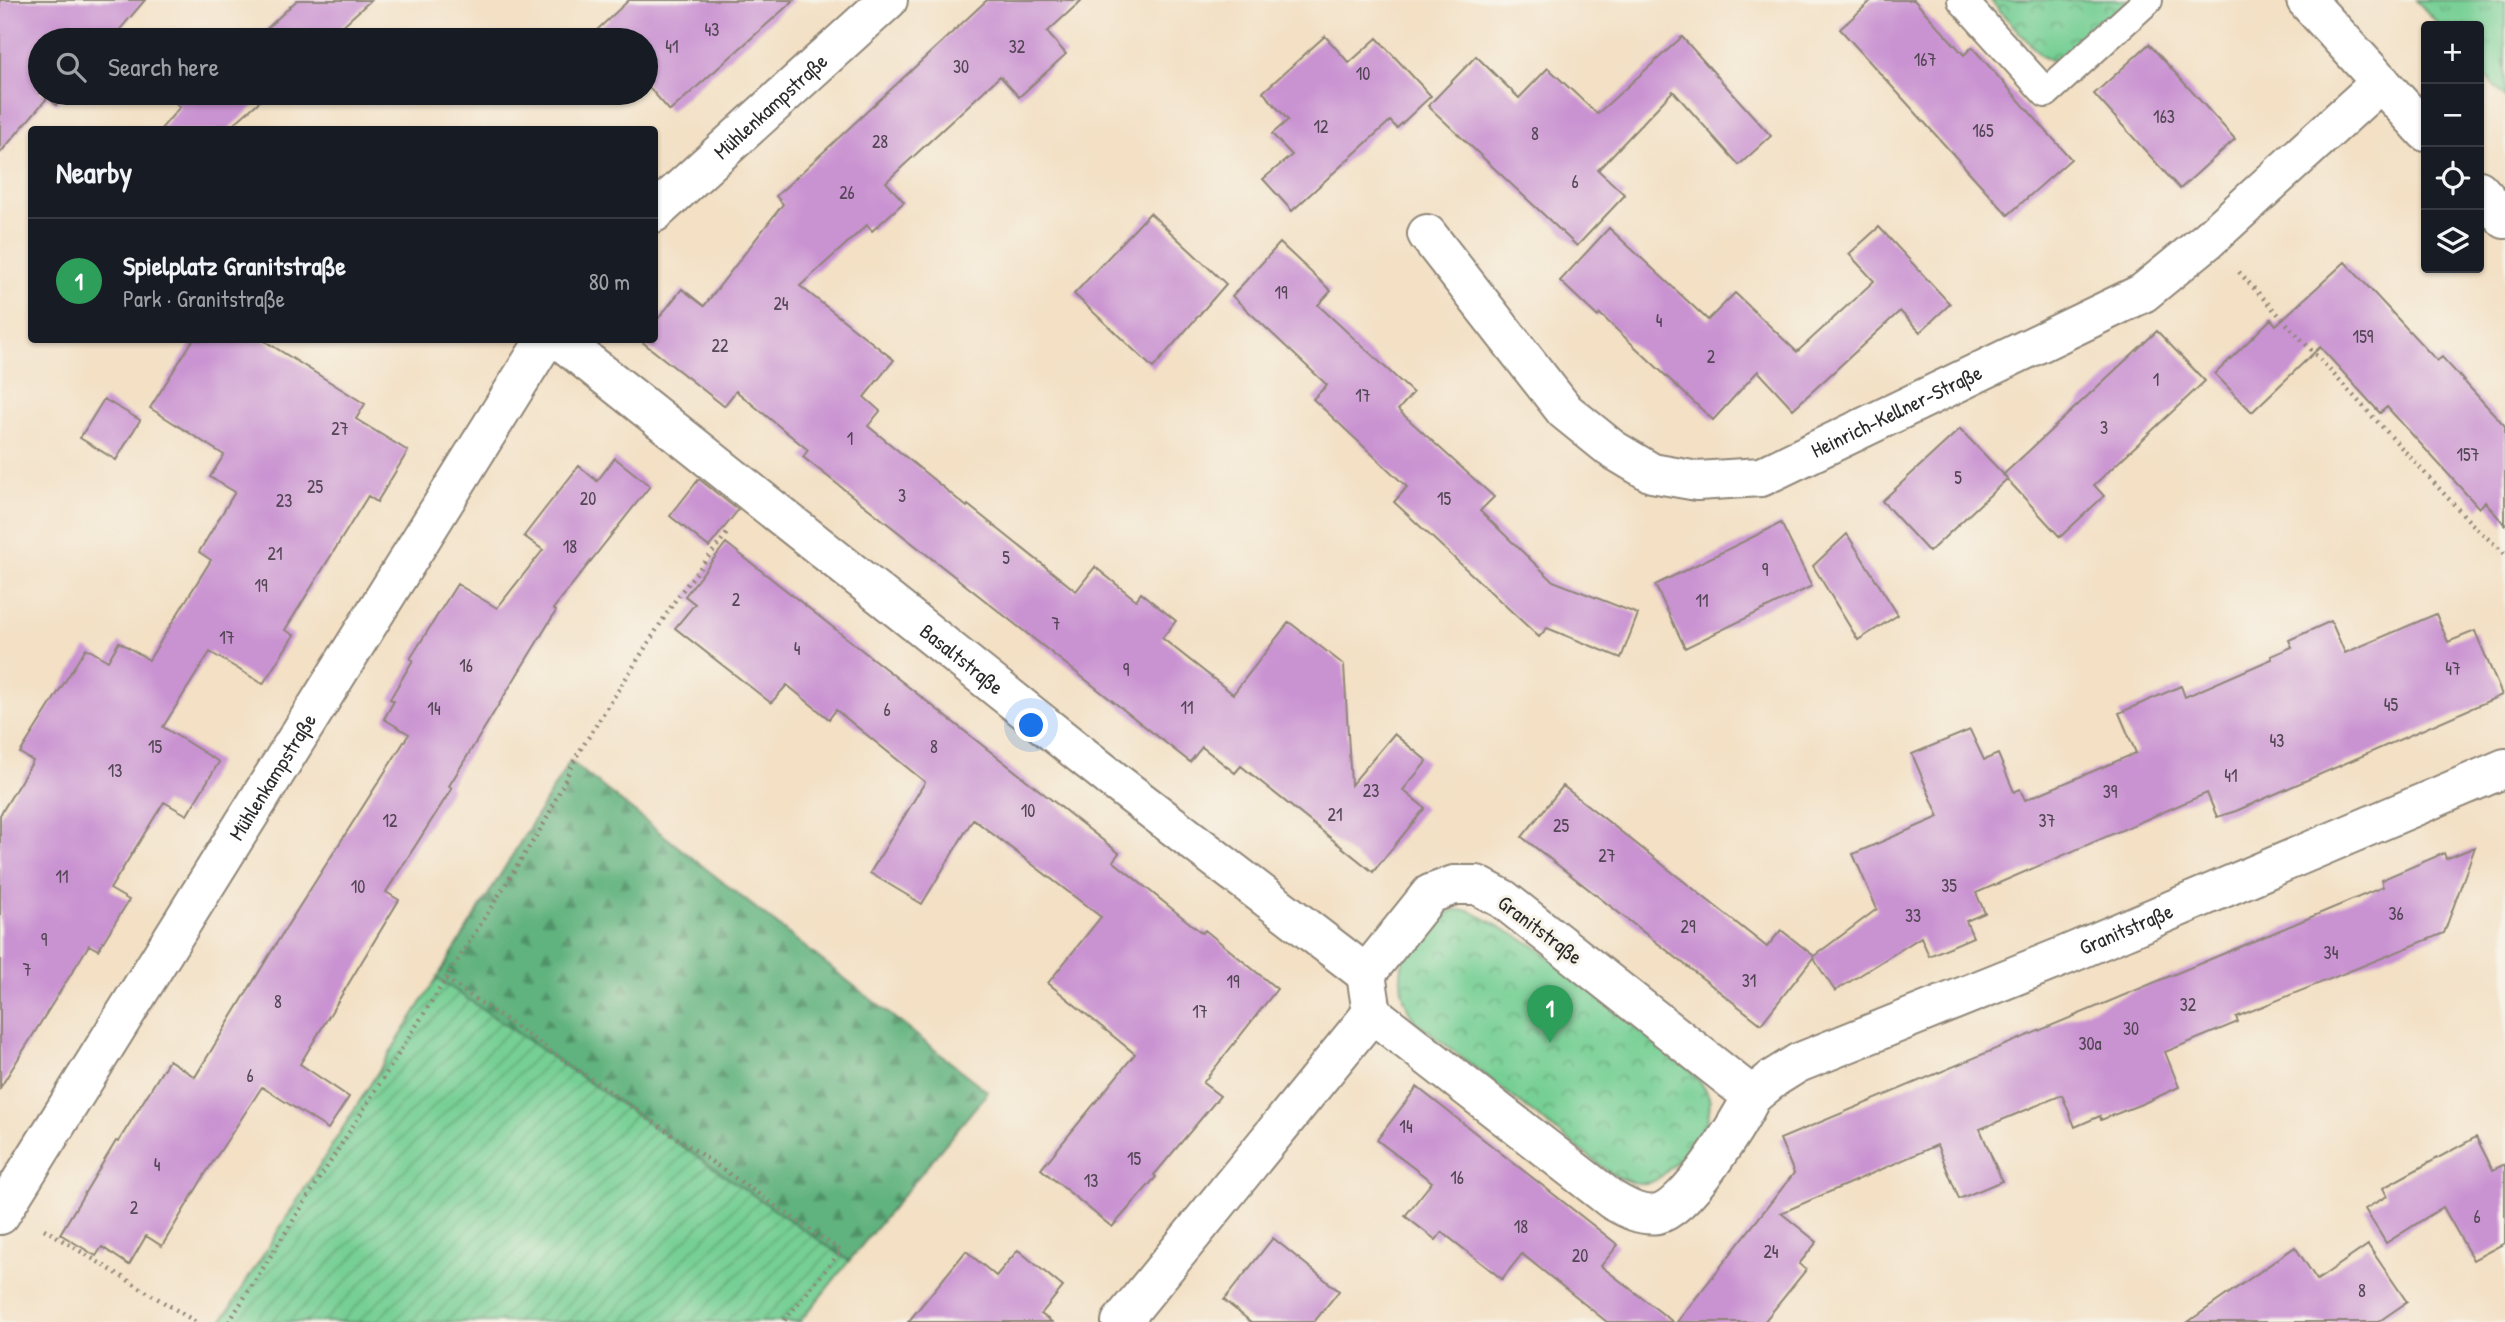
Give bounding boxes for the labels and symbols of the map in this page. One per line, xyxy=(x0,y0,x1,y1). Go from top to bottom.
house number: 43 xyxy=(705,17,719,42)
house number: 41 xyxy=(665,34,679,59)
house number: 32 xyxy=(1009,34,1026,59)
street label: Mühlenkampstraße xyxy=(707,47,834,166)
house number: 167 xyxy=(1914,47,1936,72)
house number: 30 xyxy=(953,54,969,79)
house number: 10 xyxy=(1356,61,1370,86)
house number: 163 xyxy=(2153,104,2175,129)
house number: 12 xyxy=(1314,114,1329,139)
house number: 165 xyxy=(1972,118,1994,143)
house number: 8 xyxy=(1531,121,1539,146)
house number: 28 xyxy=(872,129,888,154)
house number: 6 xyxy=(1571,169,1579,194)
house number: 26 xyxy=(839,180,855,205)
house number: 19 xyxy=(1274,280,1288,305)
house number: 24 xyxy=(773,291,789,316)
house number: 4 xyxy=(1656,308,1663,333)
house number: 159 xyxy=(2353,324,2374,349)
house number: 22 xyxy=(712,333,729,358)
house number: 2 xyxy=(1707,344,1716,369)
street label: Heinrich-Kellner-Straße xyxy=(1806,358,1987,465)
house number: 1 xyxy=(2153,367,2159,392)
house number: 17 xyxy=(1355,383,1371,408)
house number: 3 xyxy=(2100,415,2108,440)
house number: 27 xyxy=(331,416,349,441)
house number: 1 xyxy=(847,426,853,451)
house number: 157 xyxy=(2456,442,2480,467)
house number: 5 xyxy=(1954,465,1962,490)
house number: 25 xyxy=(307,474,323,499)
house number: 3 xyxy=(898,483,906,508)
house number: 20 xyxy=(580,486,596,511)
house number: 15 xyxy=(1437,486,1451,511)
house number: 23 xyxy=(276,488,292,513)
house number: 18 xyxy=(563,534,577,559)
house number: 21 xyxy=(268,541,282,566)
house number: 5 xyxy=(1002,545,1010,570)
house number: 9 xyxy=(1762,557,1769,582)
house number: 19 xyxy=(254,573,268,598)
house number: 2 xyxy=(732,587,741,612)
house number: 11 xyxy=(1695,588,1709,613)
house number: 7 xyxy=(1052,611,1061,636)
street label: Basaltstraße xyxy=(914,617,1010,701)
house number: 17 xyxy=(219,625,235,650)
house number: 4 xyxy=(794,636,801,661)
house number: 16 xyxy=(459,653,473,678)
house number: 47 xyxy=(2445,656,2461,681)
house number: 9 xyxy=(1123,657,1130,682)
house number: 45 xyxy=(2384,692,2399,717)
house number: 11 xyxy=(1180,695,1194,720)
house number: 14 xyxy=(427,696,441,721)
house number: 6 xyxy=(883,697,891,722)
street label: Mühlenkampstraße xyxy=(222,708,323,846)
your location xyxy=(1014,708,1048,742)
house number: 43 xyxy=(2270,728,2284,753)
house number: 15 xyxy=(148,734,162,759)
house number: 8 xyxy=(930,734,938,759)
house number: 13 xyxy=(108,758,122,783)
house number: 41 xyxy=(2224,763,2238,788)
house number: 23 xyxy=(1363,778,1379,803)
house number: 39 xyxy=(2103,779,2118,804)
house number: 10 xyxy=(1021,798,1035,823)
house number: 21 xyxy=(1328,802,1342,827)
house number: 12 xyxy=(383,808,398,833)
house number: 37 xyxy=(2039,808,2056,833)
house number: 25 xyxy=(1553,813,1569,838)
house number: 27 xyxy=(1598,843,1616,868)
house number: 11 xyxy=(55,864,69,889)
house number: 35 xyxy=(1941,873,1957,898)
house number: 10 xyxy=(351,874,365,899)
street label: Granitstraße xyxy=(1492,888,1589,971)
street label: Granitstraße xyxy=(2075,896,2177,962)
house number: 36 xyxy=(2388,901,2404,926)
house number: 33 xyxy=(1905,903,1921,928)
house number: 29 xyxy=(1680,914,1696,939)
house number: 9 xyxy=(41,927,48,952)
house number: 34 xyxy=(2324,940,2339,965)
house number: 7 xyxy=(23,957,32,982)
house number: 31 xyxy=(1742,968,1756,993)
house number: 19 xyxy=(1226,969,1240,994)
pin: 1 xyxy=(1527,985,1573,1043)
house number: 8 xyxy=(274,989,282,1014)
house number: 32 xyxy=(2180,992,2197,1017)
house number: 17 xyxy=(1192,999,1208,1024)
house number: 30 xyxy=(2123,1016,2139,1041)
house number: 30a xyxy=(2078,1031,2102,1056)
house number: 6 xyxy=(246,1063,254,1088)
house number: 14 xyxy=(1399,1114,1413,1139)
house number: 15 xyxy=(1127,1146,1141,1171)
house number: 4 xyxy=(154,1152,161,1177)
house number: 16 xyxy=(1450,1165,1464,1190)
house number: 13 xyxy=(1084,1168,1098,1193)
house number: 2 xyxy=(130,1195,139,1220)
house number: 6 xyxy=(2473,1204,2481,1229)
house number: 18 xyxy=(1514,1214,1528,1239)
house number: 24 xyxy=(1763,1239,1779,1264)
house number: 20 xyxy=(1572,1243,1588,1268)
house number: 8 xyxy=(2358,1278,2366,1303)

